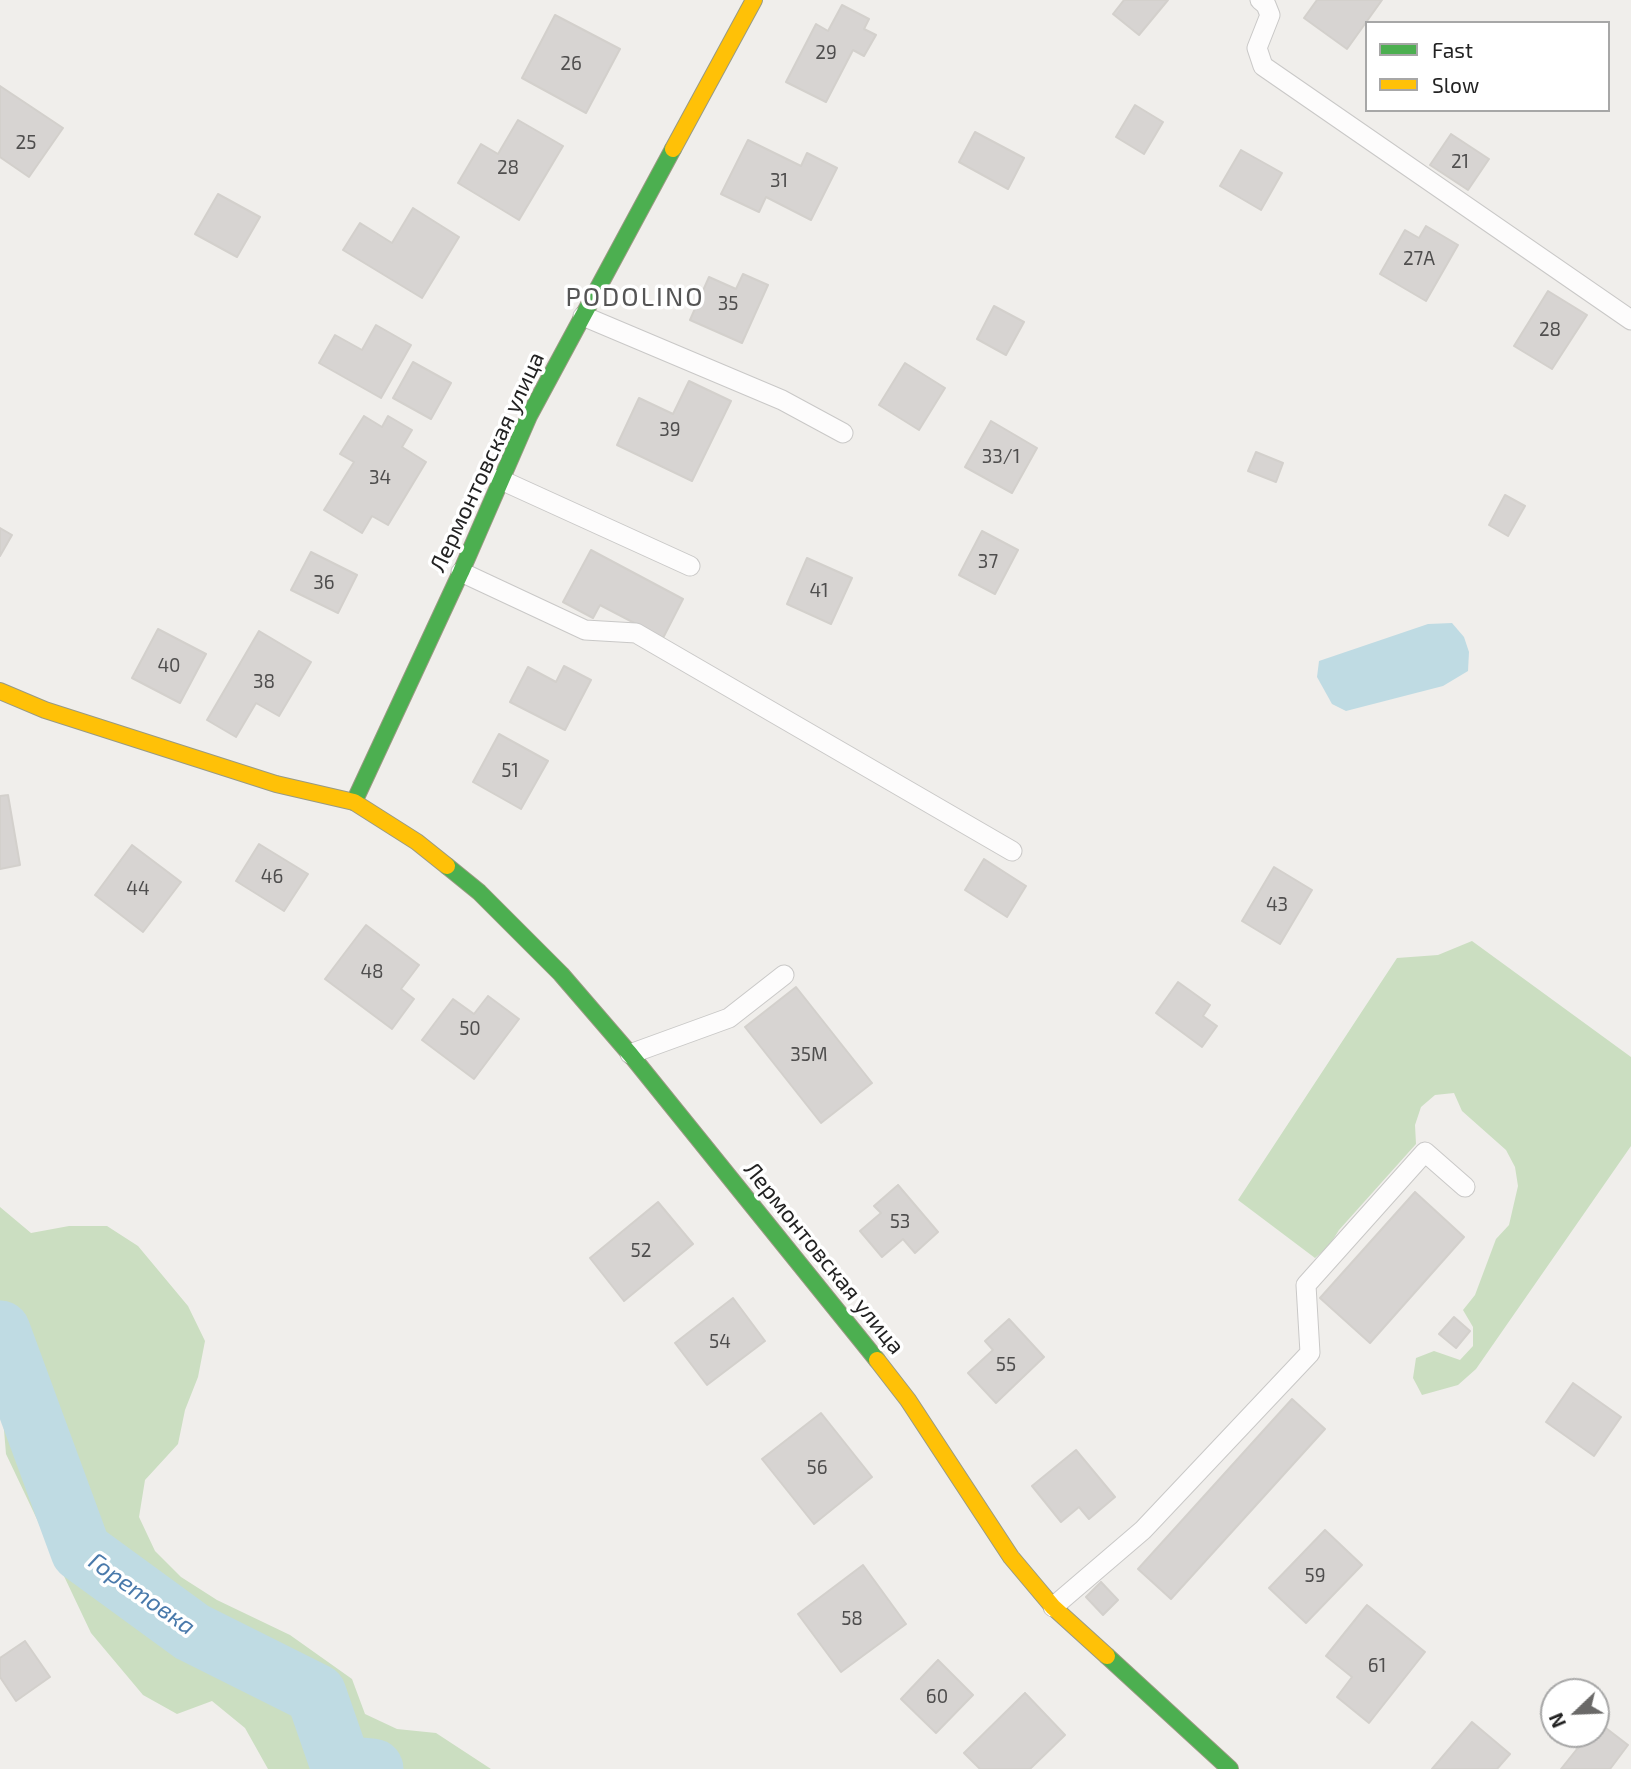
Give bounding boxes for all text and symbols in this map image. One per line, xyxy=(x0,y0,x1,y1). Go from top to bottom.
legend xyxy=(1365,21,1610,112)
text: Fast xyxy=(1432,37,1473,62)
house number: 29 xyxy=(815,42,837,64)
house number: 26 xyxy=(560,53,582,75)
text: Slow xyxy=(1432,72,1479,97)
house number: 25 xyxy=(16,132,36,154)
house number: 21 xyxy=(1451,151,1469,173)
house number: 28 xyxy=(497,157,519,179)
house number: 31 xyxy=(770,170,788,192)
house number: 27А xyxy=(1403,248,1435,270)
district label: PODOLINO xyxy=(566,281,704,313)
house number: 35 xyxy=(718,293,738,315)
house number: 28 xyxy=(1539,319,1561,341)
street label: Лермонтовская улица xyxy=(424,348,550,576)
house number: 39 xyxy=(659,419,681,441)
house number: 33/1 xyxy=(982,446,1020,468)
house number: 34 xyxy=(369,467,391,489)
house number: 37 xyxy=(978,551,998,573)
house number: 36 xyxy=(313,572,335,594)
house number: 41 xyxy=(809,580,829,602)
house number: 40 xyxy=(157,655,181,677)
house number: 38 xyxy=(253,671,275,693)
house number: 51 xyxy=(501,760,519,782)
house number: 46 xyxy=(261,866,283,888)
house number: 44 xyxy=(126,878,150,900)
house number: 43 xyxy=(1266,894,1288,916)
house number: 48 xyxy=(360,961,384,983)
house number: 50 xyxy=(459,1018,481,1040)
house number: 35М xyxy=(790,1044,828,1066)
street label: Лермонтовская улица xyxy=(738,1156,910,1360)
house number: 53 xyxy=(890,1211,910,1233)
house number: 52 xyxy=(631,1240,651,1262)
house number: 54 xyxy=(709,1331,731,1353)
house number: 55 xyxy=(996,1354,1016,1376)
house number: 56 xyxy=(806,1457,828,1479)
water label: Горетовка xyxy=(83,1547,201,1641)
house number: 59 xyxy=(1304,1565,1326,1587)
house number: 58 xyxy=(841,1608,863,1630)
house number: 61 xyxy=(1368,1655,1386,1677)
north arrow xyxy=(1540,1678,1610,1748)
house number: 60 xyxy=(926,1686,948,1708)
text: N xyxy=(1544,1710,1570,1731)

